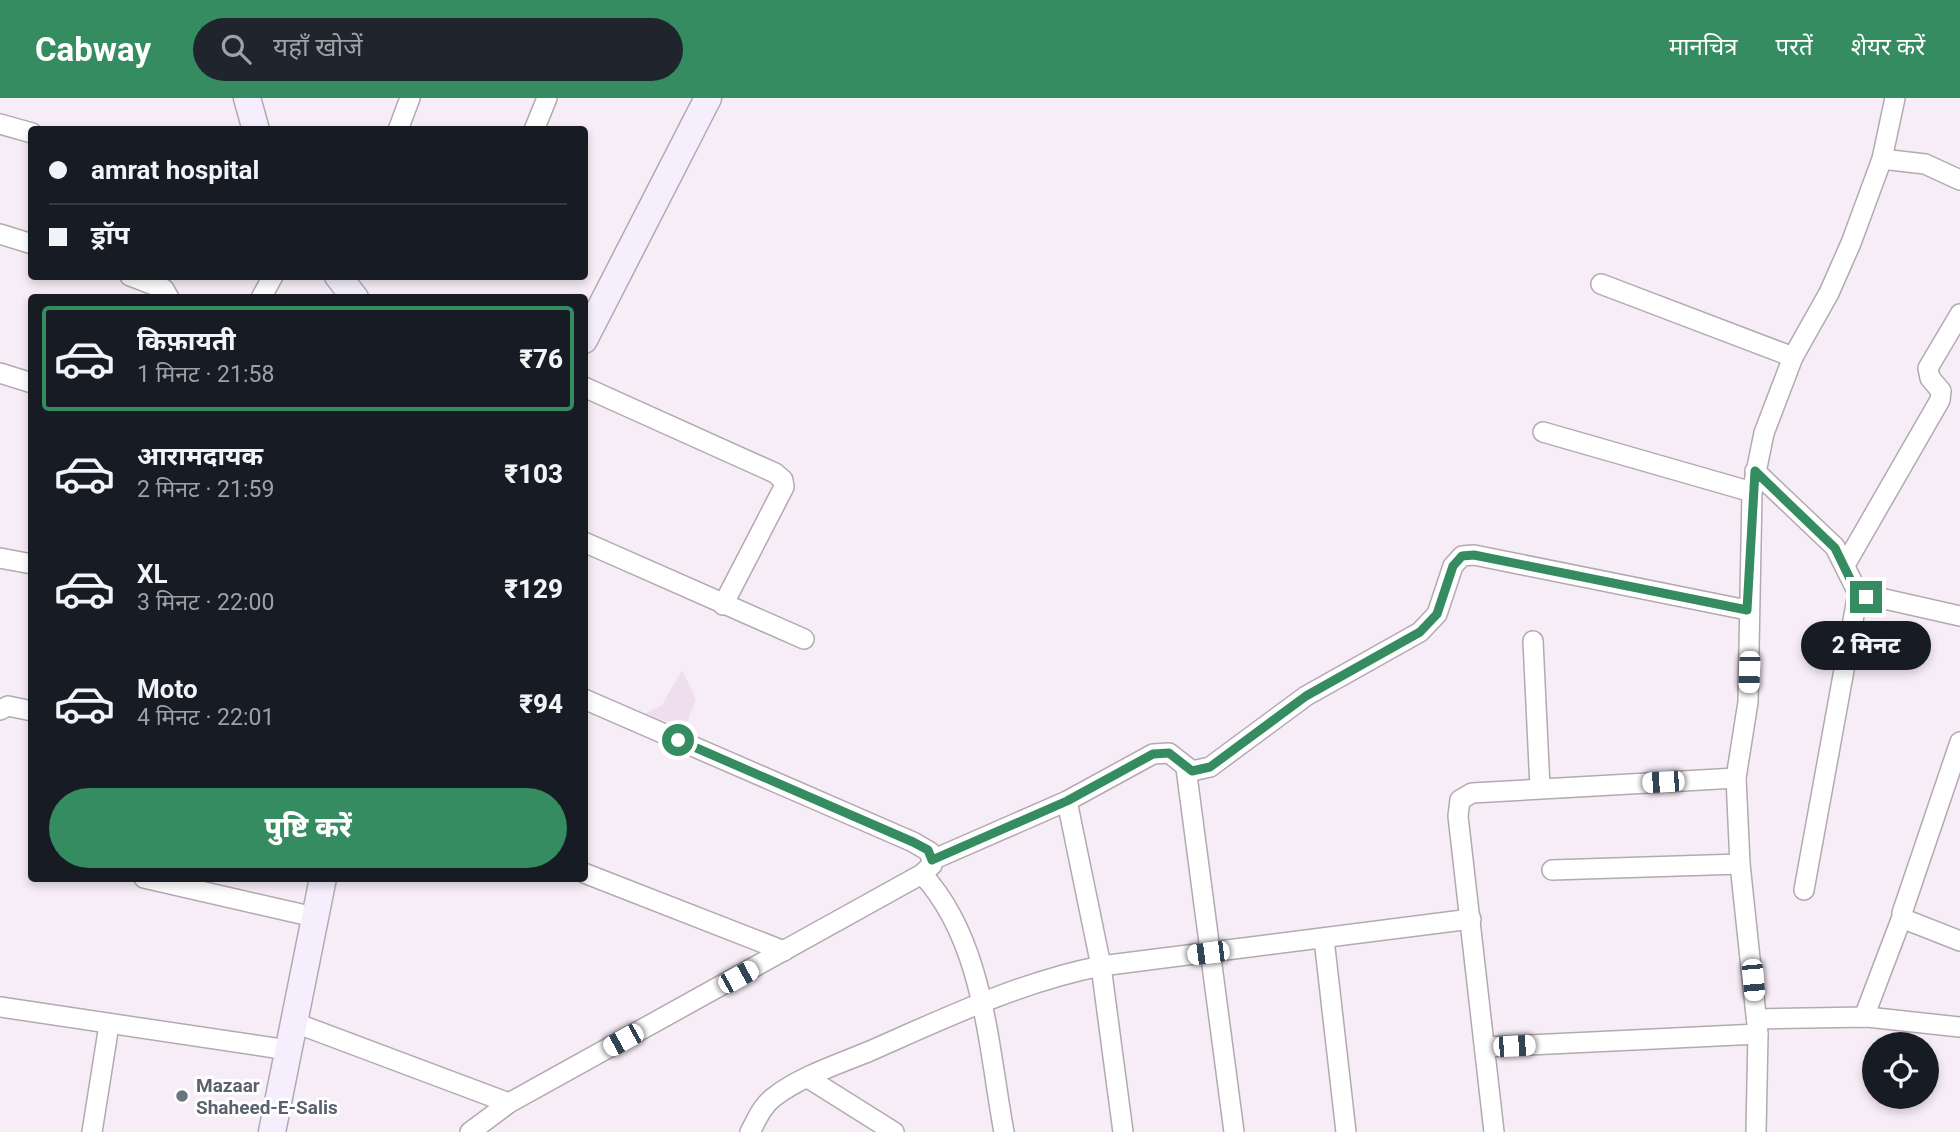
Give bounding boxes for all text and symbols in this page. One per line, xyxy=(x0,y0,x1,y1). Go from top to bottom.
search box xyxy=(193,18,683,81)
text: Cabway xyxy=(35,30,151,69)
icon: search xyxy=(217,30,255,68)
text: यहाँ खोजें xyxy=(273,32,362,62)
text: मानचित्र xyxy=(1669,33,1738,61)
text: परतें xyxy=(1776,33,1813,61)
text: शेयर करें xyxy=(1851,33,1925,61)
text: amrat hospital xyxy=(91,155,259,185)
text: ड्रॉप xyxy=(91,220,129,250)
text: किफ़ायती xyxy=(137,326,236,356)
icon: car xyxy=(53,327,116,390)
text: ₹76 xyxy=(519,344,563,374)
text: 1 मिनट · 21:58 xyxy=(137,361,274,388)
text: आरामदायक xyxy=(137,441,263,471)
icon: car xyxy=(53,442,116,505)
text: ₹103 xyxy=(504,459,563,489)
text: 2 मिनट · 21:59 xyxy=(137,476,274,503)
icon: car xyxy=(53,557,116,620)
text: XL xyxy=(137,559,168,589)
text: ₹129 xyxy=(504,574,563,604)
route end xyxy=(1850,581,1882,613)
text: 3 मिनट · 22:00 xyxy=(137,589,274,616)
callout: 2 मिनट xyxy=(1801,622,1931,670)
text: 2 मिनट xyxy=(1832,632,1900,659)
car xyxy=(1738,651,1761,693)
icon: car xyxy=(53,672,116,735)
text: Moto xyxy=(137,674,198,704)
text: ₹94 xyxy=(519,689,563,719)
text: 4 मिनट · 22:01 xyxy=(137,704,274,731)
route start xyxy=(662,724,694,756)
car xyxy=(1642,770,1685,794)
button: पुष्टि करें xyxy=(49,788,567,868)
car xyxy=(1186,940,1231,966)
car xyxy=(715,958,762,996)
car xyxy=(1741,958,1766,1002)
car xyxy=(600,1021,647,1059)
map controls xyxy=(1862,1032,1939,1109)
button: locate xyxy=(1862,1032,1939,1109)
car xyxy=(1493,1034,1536,1058)
place label: Mazaar Shaheed-E-Salis xyxy=(196,1074,338,1119)
marker: Mazaar Shaheed-E-Salis xyxy=(174,1088,190,1104)

